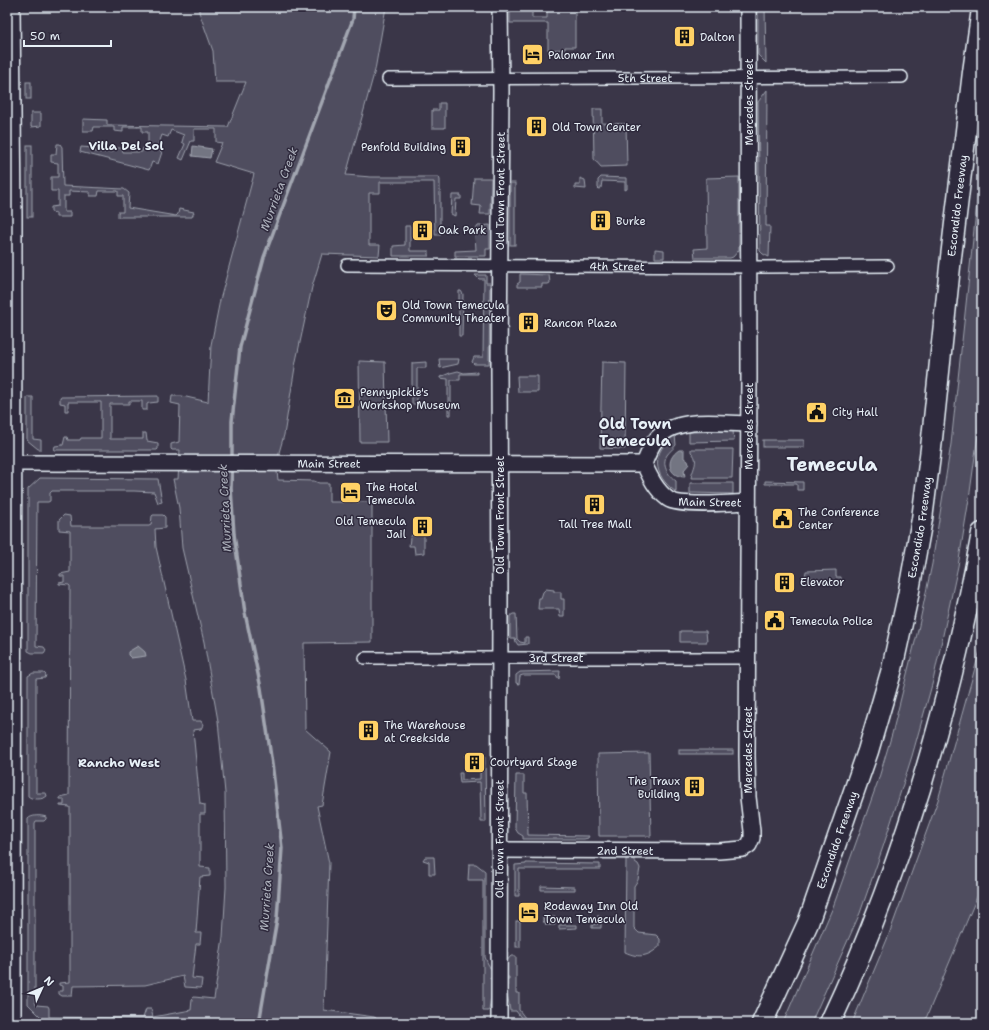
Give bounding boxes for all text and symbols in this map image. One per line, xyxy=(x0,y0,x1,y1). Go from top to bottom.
scale bar xyxy=(24,22,111,48)
building icon: Dalton xyxy=(672,24,698,50)
text: 50 m xyxy=(30,28,60,44)
place label: Dalton xyxy=(700,30,735,45)
hotel icon: Palomar Inn xyxy=(520,42,546,68)
place label: Palomar Inn xyxy=(548,48,615,63)
street label: Mercedes Street xyxy=(742,58,757,146)
street label: 5th Street xyxy=(618,71,672,86)
building icon: Old Town Center xyxy=(524,114,550,140)
place label: Old Town Center xyxy=(552,120,641,135)
street label: Old Town Front Street xyxy=(493,131,509,250)
building icon: Penfold Building xyxy=(448,134,474,160)
district label: Villa Del Sol xyxy=(88,138,164,154)
place label: Penfold Building xyxy=(361,140,446,155)
water label: Murrieta Creek xyxy=(256,145,302,233)
street label: Escondido Freeway xyxy=(944,154,971,258)
building icon: Burke xyxy=(588,208,614,234)
place label: Burke xyxy=(616,214,646,229)
building icon: Oak Park xyxy=(409,217,435,243)
place label: Oak Park xyxy=(438,223,486,238)
street label: 4th Street xyxy=(589,259,645,274)
theatre icon: Old Town Temecula Community Theater xyxy=(374,298,400,324)
place label: Old Town Temecula Community Theater xyxy=(402,298,506,326)
building icon: Rancon Plaza xyxy=(516,310,542,336)
place label: Rancon Plaza xyxy=(544,316,617,331)
street label: Mercedes Street xyxy=(742,382,757,470)
museum icon: Pennypickle's Workshop Museum xyxy=(331,385,357,411)
place label: Pennypickle's Workshop Museum xyxy=(360,385,461,413)
public building icon: City Hall xyxy=(804,399,830,425)
place label: City Hall xyxy=(832,405,878,420)
district label: Old Town Temecula xyxy=(599,414,672,451)
district label: Temecula xyxy=(786,452,878,477)
street label: Main Street xyxy=(297,456,361,472)
street label: Old Town Front Street xyxy=(493,456,508,574)
water label: Murrieta Creek xyxy=(215,463,235,552)
street label: Escondido Freeway xyxy=(904,476,935,579)
hotel icon: The Hotel Temecula xyxy=(337,480,363,506)
place label: The Hotel Temecula xyxy=(366,480,418,508)
building icon: Tall Tree Mall xyxy=(582,491,608,517)
street label: Main Street xyxy=(678,494,742,511)
public building icon: The Conference Center xyxy=(770,505,796,531)
place label: The Conference Center xyxy=(798,505,879,533)
place label: Old Temecula Jail xyxy=(335,514,407,542)
building icon: Old Temecula Jail xyxy=(409,514,435,540)
place label: Tall Tree Mall xyxy=(558,517,632,532)
building icon: Elevator xyxy=(771,569,797,595)
place label: Elevator xyxy=(800,575,845,590)
public building icon: Temecula Police xyxy=(762,608,788,634)
place label: Temecula Police xyxy=(790,614,873,629)
street label: 3rd Street xyxy=(528,651,584,666)
street label: Mercedes Street xyxy=(741,706,756,794)
building icon: The Warehouse at Creekside xyxy=(356,718,382,744)
place label: The Warehouse at Creekside xyxy=(384,718,466,746)
building icon: Courtyard Stage xyxy=(461,749,487,775)
district label: Rancho West xyxy=(78,755,160,771)
place label: Courtyard Stage xyxy=(490,755,577,770)
place label: The Traux Building xyxy=(628,774,680,802)
building icon: The Traux Building xyxy=(682,774,708,800)
street label: Old Town Front Street xyxy=(492,779,508,898)
street label: Escondido Freeway xyxy=(813,789,861,891)
water label: Murrieta Creek xyxy=(256,842,278,932)
street label: 2nd Street xyxy=(596,843,654,859)
hotel icon: Rodeway Inn Old Town Temecula xyxy=(515,899,541,925)
place label: Rodeway Inn Old Town Temecula xyxy=(544,899,638,927)
north arrow xyxy=(22,968,62,1008)
text: N xyxy=(40,973,57,990)

